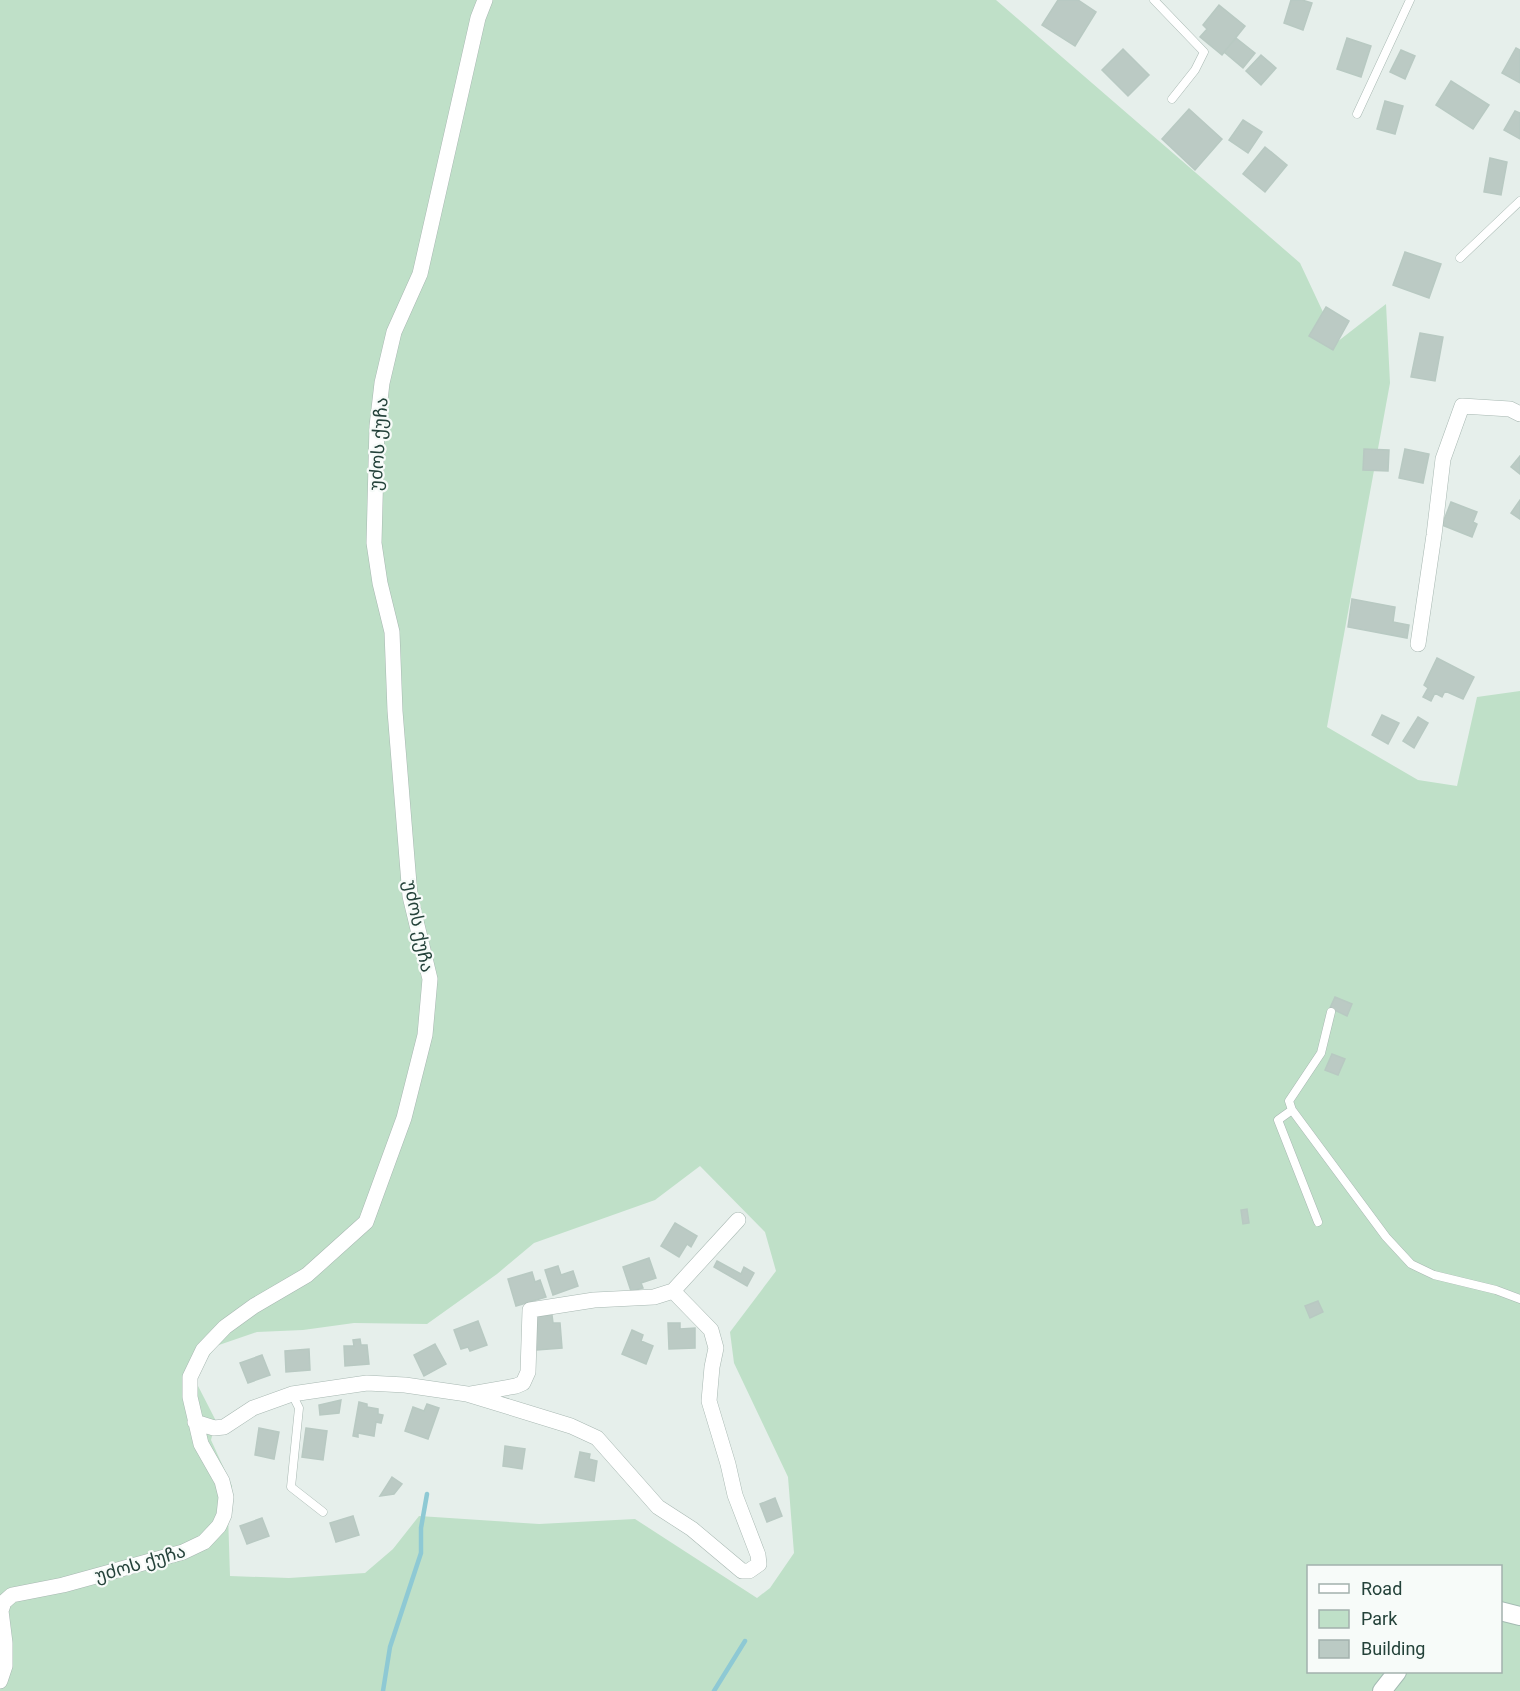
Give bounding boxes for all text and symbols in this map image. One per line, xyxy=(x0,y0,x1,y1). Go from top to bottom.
street label: უძოს ქუჩა xyxy=(364,397,393,492)
street label: უძოს ქუჩა xyxy=(399,878,438,974)
street label: უძოს ქუჩა xyxy=(92,1540,188,1587)
legend xyxy=(1307,1565,1502,1673)
text: Road xyxy=(1361,1578,1402,1599)
text: Park xyxy=(1361,1608,1398,1629)
text: Building xyxy=(1361,1638,1425,1659)

